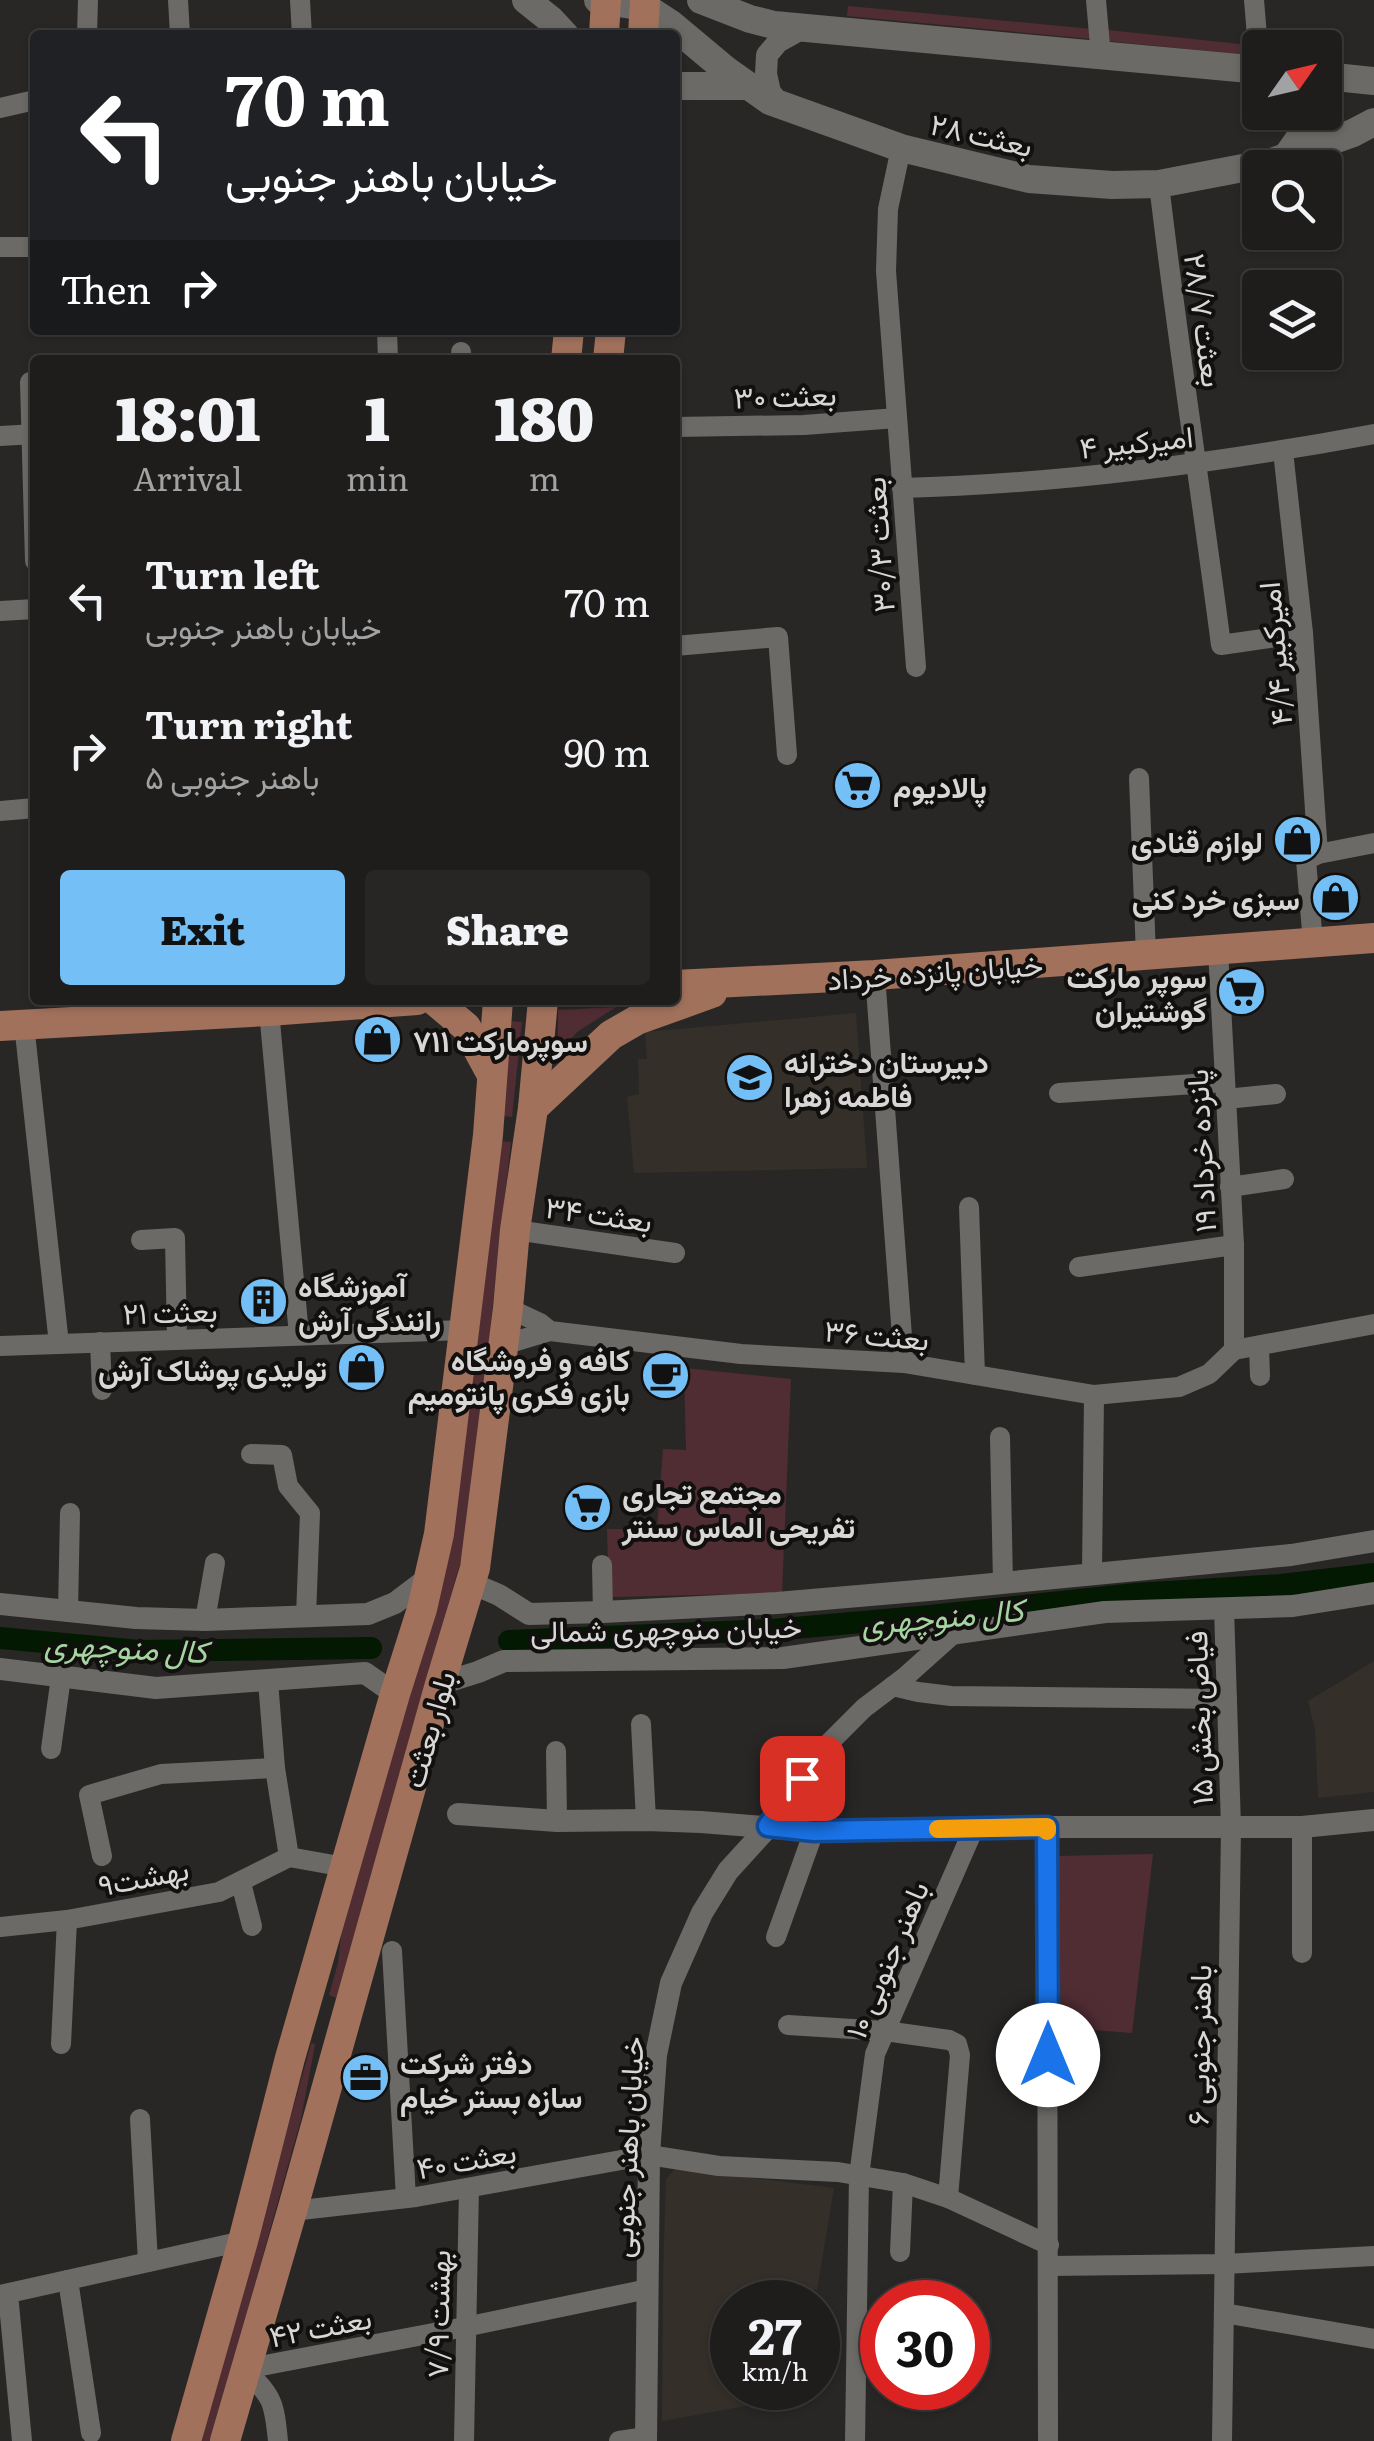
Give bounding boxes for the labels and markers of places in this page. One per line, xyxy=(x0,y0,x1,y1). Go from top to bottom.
supermarket icon: پالادیوم xyxy=(832,759,884,811)
place label: پالادیوم xyxy=(893,763,987,808)
shop icon: لوازم قنادی xyxy=(1272,814,1324,866)
place label: لوازم قنادی xyxy=(1131,818,1263,862)
shop icon: سبزی خرد کنی xyxy=(1309,871,1361,923)
place label: سبزی خرد کنی xyxy=(1132,875,1300,919)
place label: سوپر مارکت گوشتیران xyxy=(1067,953,1207,1031)
supermarket icon: سوپر مارکت گوشتیران xyxy=(1216,966,1268,1018)
shop icon: سوپرمارکت ۷۱۱ xyxy=(352,1013,404,1065)
place label: سوپرمارکت ۷۱۱ xyxy=(413,1017,588,1062)
place label: دبیرستان دخترانه فاطمه زهرا xyxy=(784,1038,989,1116)
school or university icon: دبیرستان دخترانه فاطمه زهرا xyxy=(723,1051,775,1103)
place label: آموزشگاه رانندگی آرش xyxy=(298,1262,441,1340)
building icon: آموزشگاه رانندگی آرش xyxy=(237,1275,289,1327)
place label: کافه و فروشگاه بازی فکری پانتومیم xyxy=(408,1336,630,1415)
shop icon: تولیدی پوشاک آرش xyxy=(336,1342,388,1394)
place label: تولیدی پوشاک آرش xyxy=(98,1346,327,1391)
cafe icon: کافه و فروشگاه بازی فکری پانتومیم xyxy=(639,1349,691,1401)
place label: مجتمع تجاری تفریحی الماس سنتر xyxy=(621,1469,855,1547)
supermarket icon: مجتمع تجاری تفریحی الماس سنتر xyxy=(561,1482,613,1534)
pin xyxy=(760,1736,845,1821)
place label: دفتر شرکت سازه بستر خیام xyxy=(400,2039,582,2117)
office icon: دفتر شرکت سازه بستر خیام xyxy=(339,2052,391,2104)

